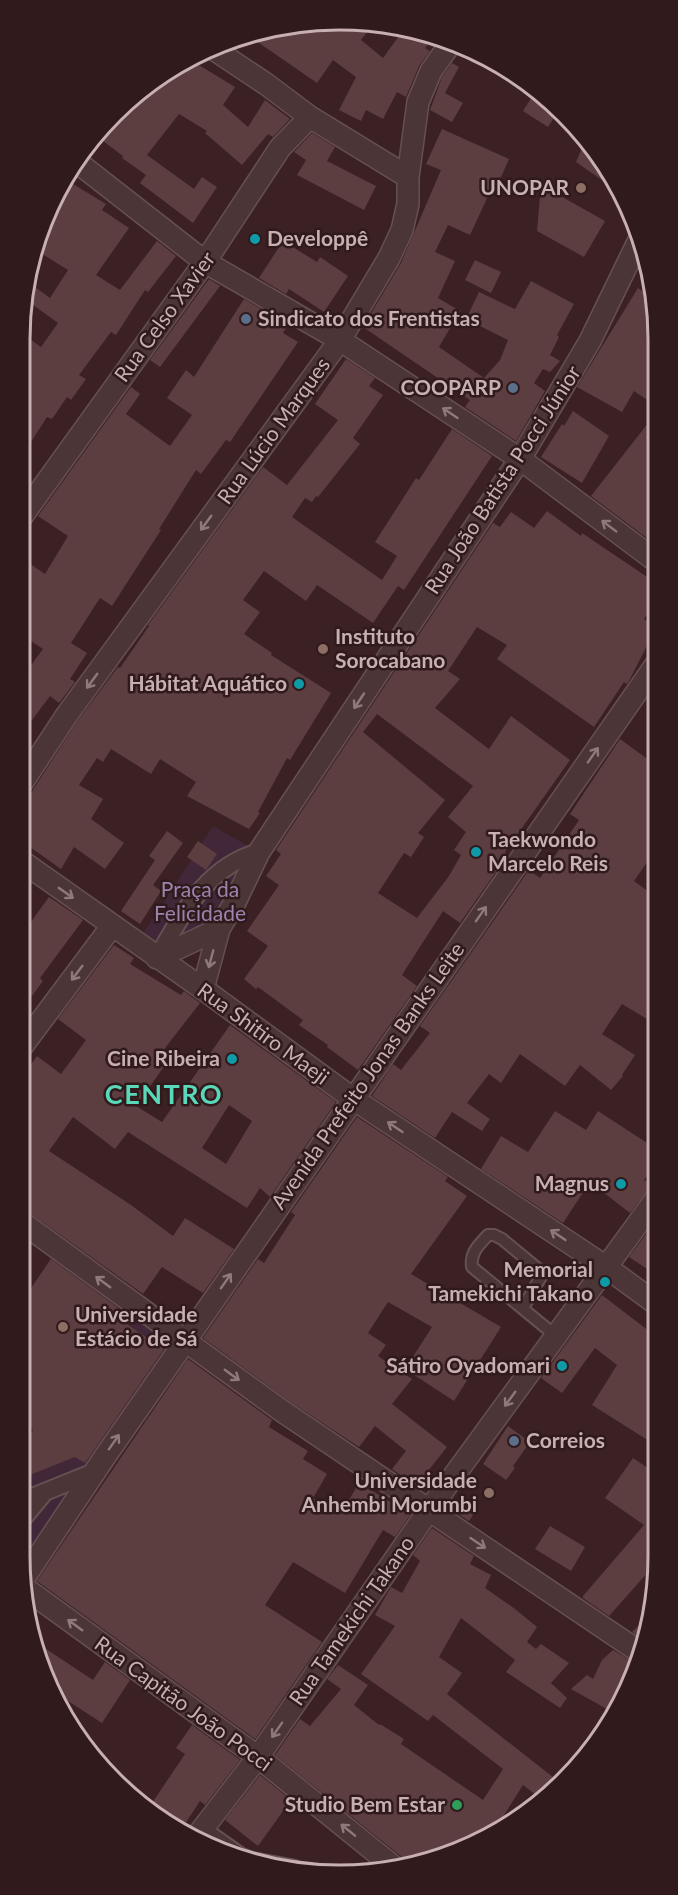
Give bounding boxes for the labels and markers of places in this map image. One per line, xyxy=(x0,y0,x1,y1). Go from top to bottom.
place label: UNOPAR xyxy=(480,174,569,199)
marker: UNOPAR xyxy=(574,181,588,195)
place label: Developpê xyxy=(267,225,368,250)
marker: Developpê xyxy=(248,232,262,246)
place label: Sindicato dos Frentistas xyxy=(258,305,480,330)
marker: Sindicato dos Frentistas xyxy=(239,312,253,326)
place label: COOPARP xyxy=(400,374,501,399)
marker: COOPARP xyxy=(506,381,520,395)
place label: Instituto Sorocabano xyxy=(335,623,445,672)
marker: Instituto Sorocabano xyxy=(316,642,330,656)
place label: Hábitat Aquático xyxy=(129,670,287,695)
marker: Hábitat Aquático xyxy=(292,677,306,691)
place label: Taekwondo Marcelo Reis xyxy=(488,826,608,875)
marker: Taekwondo Marcelo Reis xyxy=(469,845,483,859)
place label: Cine Ribeira xyxy=(107,1045,220,1070)
marker: Cine Ribeira xyxy=(225,1052,239,1066)
place label: Magnus xyxy=(535,1170,609,1195)
marker: Magnus xyxy=(614,1177,628,1191)
place label: Memorial Tamekichi Takano xyxy=(428,1256,593,1305)
marker: Memorial Tamekichi Takano xyxy=(598,1275,612,1289)
place label: Universidade Estácio de Sá xyxy=(75,1301,198,1350)
marker: Universidade Estácio de Sá xyxy=(56,1320,70,1334)
place label: Sátiro Oyadomari xyxy=(386,1352,550,1377)
marker: Sátiro Oyadomari xyxy=(555,1359,569,1373)
place label: Correios xyxy=(526,1427,605,1452)
marker: Correios xyxy=(507,1434,521,1448)
place label: Universidade Anhembi Morumbi xyxy=(300,1467,477,1516)
marker: Universidade Anhembi Morumbi xyxy=(482,1486,496,1500)
place label: Studio Bem Estar xyxy=(285,1791,445,1816)
marker: Studio Bem Estar xyxy=(450,1798,464,1812)

